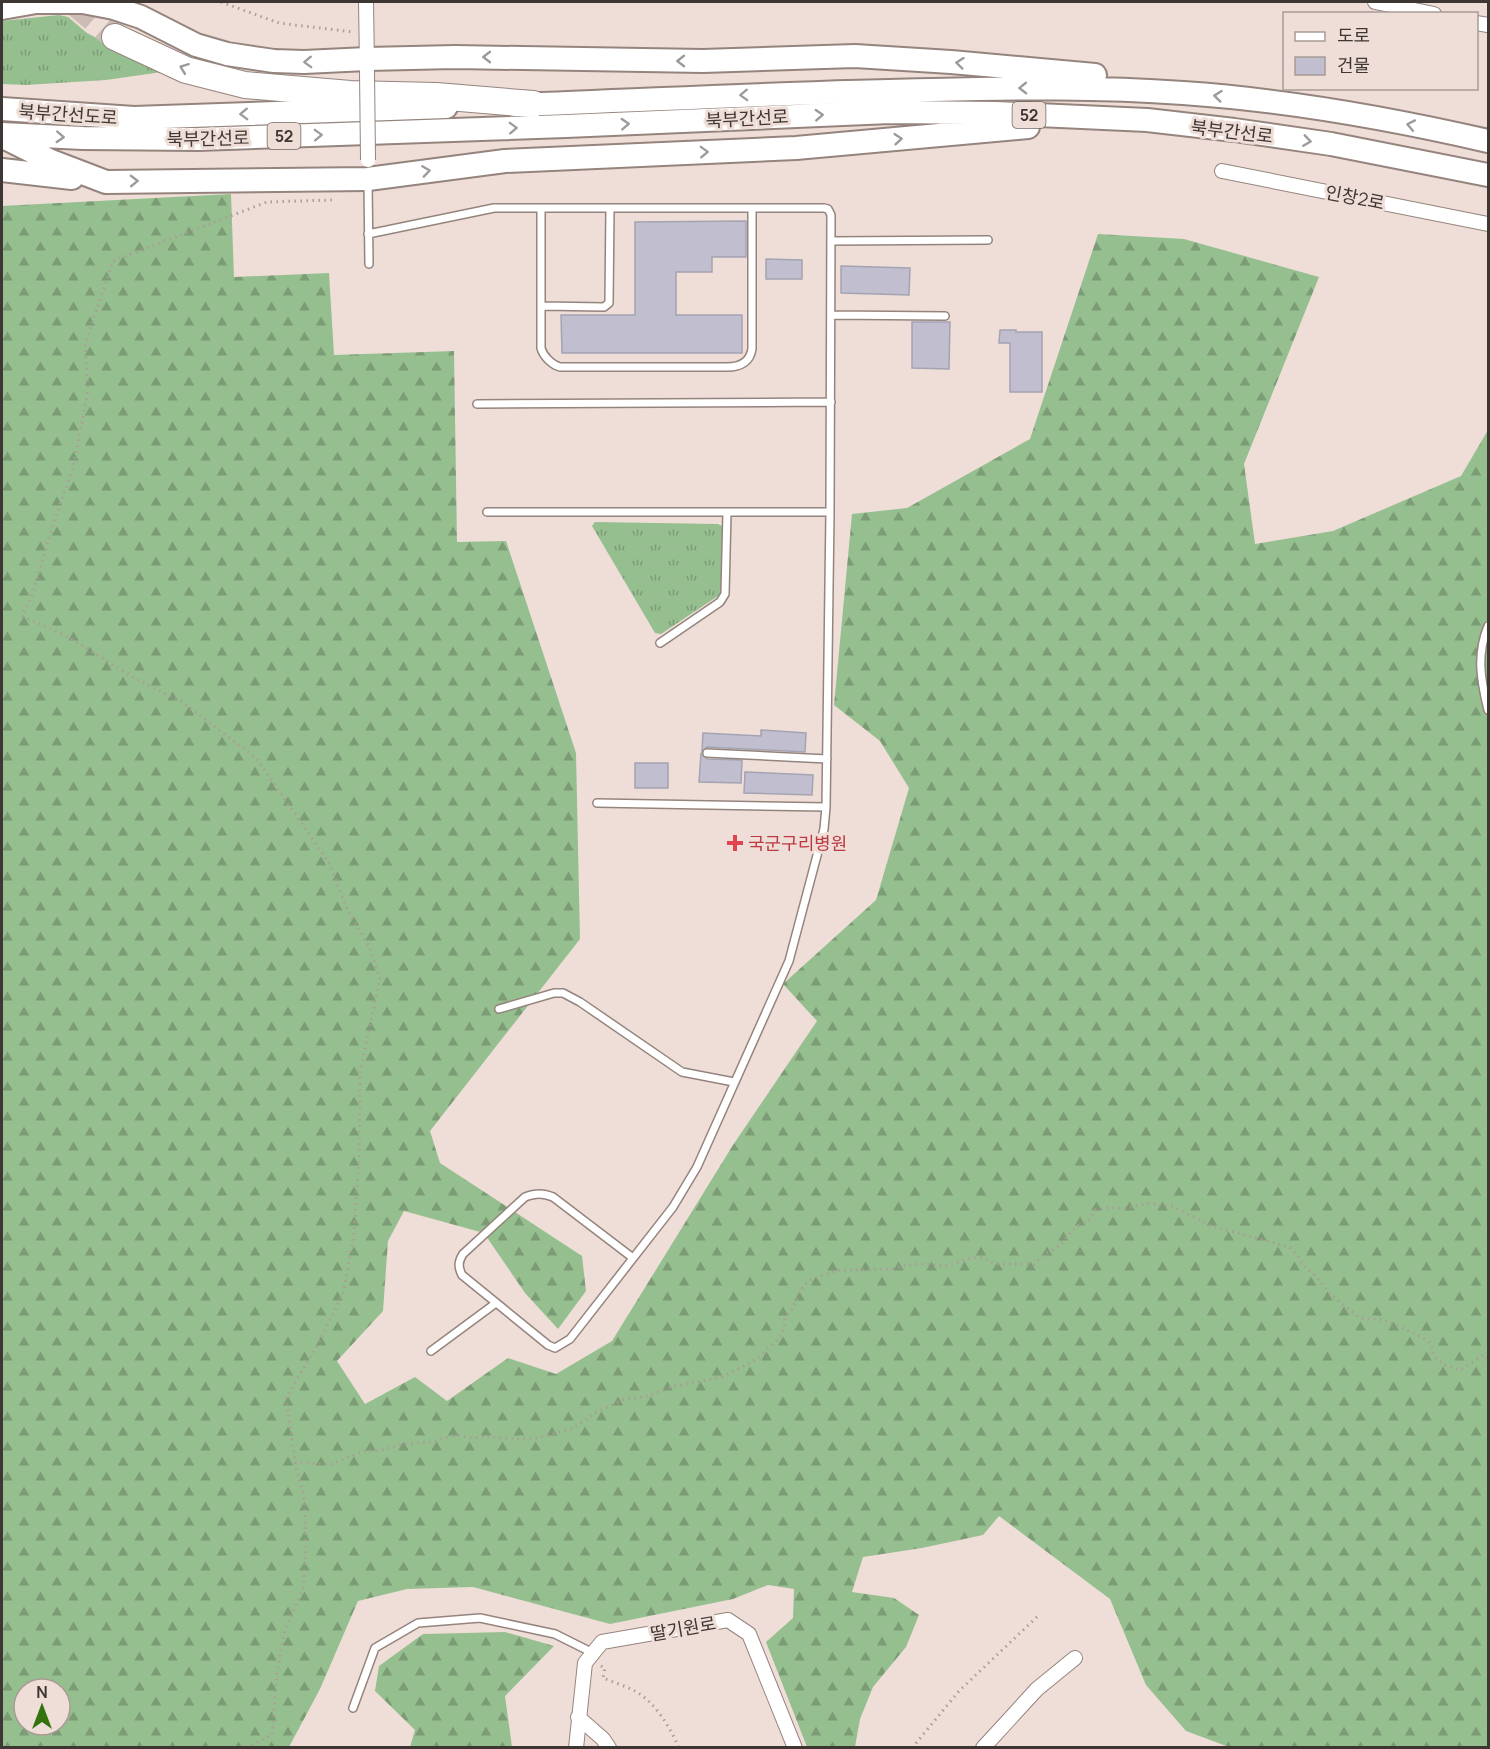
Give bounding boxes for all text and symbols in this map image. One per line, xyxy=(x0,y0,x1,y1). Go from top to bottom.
legend xyxy=(1283,12,1478,90)
text: 도로 xyxy=(1337,23,1370,47)
one-way arrow xyxy=(482,51,491,63)
text: 건물 xyxy=(1337,53,1370,77)
one-way arrow xyxy=(304,55,313,68)
one-way arrow xyxy=(677,55,686,67)
one-way arrow xyxy=(956,57,965,70)
one-way arrow xyxy=(179,63,190,75)
one-way arrow xyxy=(1019,82,1028,94)
one-way arrow xyxy=(740,89,749,102)
one-way arrow xyxy=(1213,90,1222,103)
street label: 북부간선도로 xyxy=(18,99,118,129)
road number: 52 xyxy=(1012,102,1046,128)
street label: 북부간선로 xyxy=(705,104,789,132)
one-way arrow xyxy=(239,108,248,121)
one-way arrow xyxy=(815,108,824,121)
street label: 북부간선로 xyxy=(1189,114,1275,148)
one-way arrow xyxy=(620,117,629,130)
one-way arrow xyxy=(1406,119,1416,132)
one-way arrow xyxy=(508,122,517,134)
road number: 52 xyxy=(268,123,300,149)
street label: 북부간선로 xyxy=(166,125,250,151)
one-way arrow xyxy=(313,128,322,141)
one-way arrow xyxy=(55,131,64,144)
one-way arrow xyxy=(894,133,903,146)
one-way arrow xyxy=(1302,134,1311,146)
one-way arrow xyxy=(699,145,708,158)
one-way arrow xyxy=(421,165,430,177)
one-way arrow xyxy=(130,175,139,187)
street label: 인창2로 xyxy=(1323,180,1387,214)
place label: 국군구리병원 xyxy=(748,831,847,855)
marker: 국군구리병원 xyxy=(726,834,744,852)
street label: 딸기원로 xyxy=(648,1610,718,1646)
north arrow xyxy=(12,1677,72,1737)
text: N xyxy=(36,1681,48,1703)

